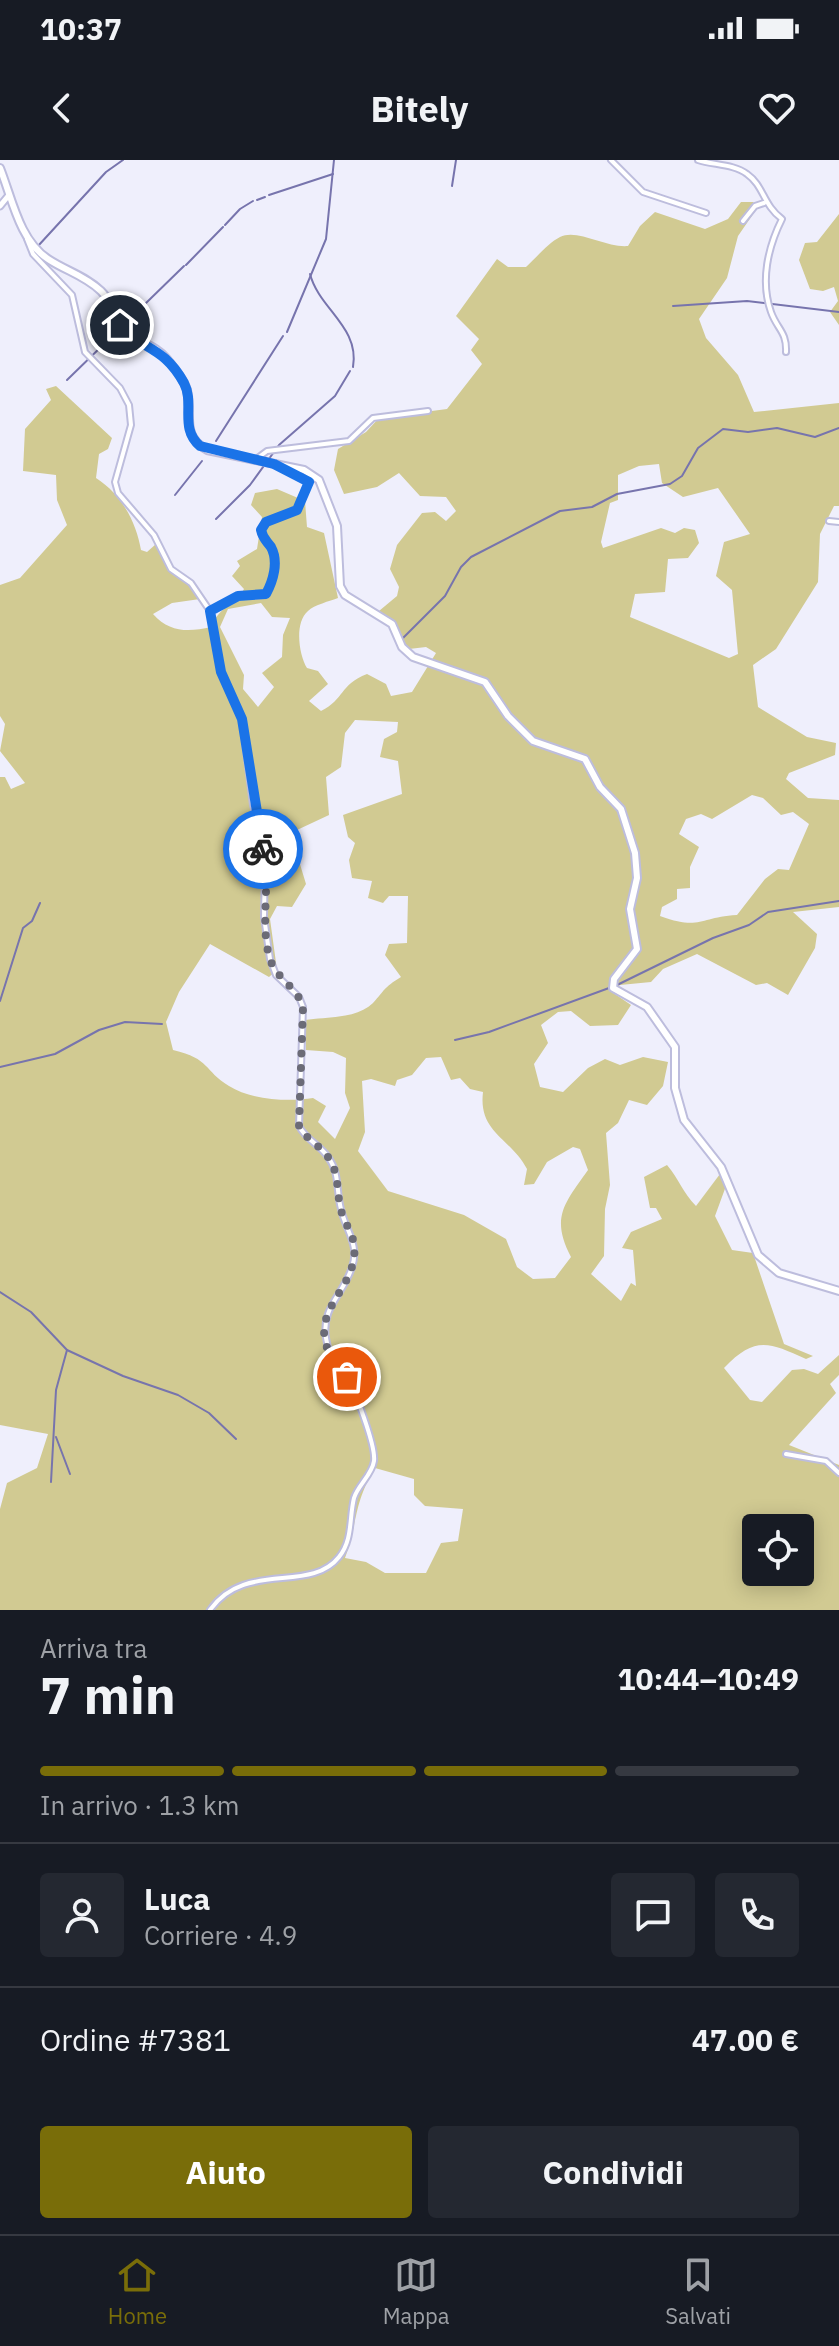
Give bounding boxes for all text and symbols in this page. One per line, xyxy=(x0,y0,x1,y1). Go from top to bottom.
text: 10:37 xyxy=(40,9,122,48)
text: Bitely xyxy=(370,85,469,132)
icon: back xyxy=(40,86,84,130)
icon: heart xyxy=(755,86,799,130)
pin xyxy=(86,291,154,359)
icon: home xyxy=(98,303,142,347)
courier xyxy=(223,809,303,889)
icon: bike xyxy=(241,827,285,871)
pin xyxy=(313,1343,381,1411)
icon: bag xyxy=(325,1355,369,1399)
map controls xyxy=(742,1514,814,1586)
button: locate xyxy=(742,1514,814,1586)
text: Arriva tra xyxy=(40,1631,147,1665)
text: 10:44–10:49 xyxy=(618,1659,799,1698)
text: 7 min xyxy=(40,1661,176,1728)
text: In arrivo · 1.3 km xyxy=(40,1788,239,1822)
button: person xyxy=(40,1873,124,1957)
button: chat xyxy=(611,1873,695,1957)
button: phone xyxy=(715,1873,799,1957)
text: Luca xyxy=(144,1879,210,1918)
text: Corriere · 4.9 xyxy=(144,1918,297,1952)
text: Ordine #7381 xyxy=(40,2020,231,2059)
text: 47.00 € xyxy=(692,2020,799,2059)
button: Aiuto xyxy=(40,2126,412,2218)
button: Condividi xyxy=(428,2126,799,2218)
tab: Home xyxy=(108,2253,167,2330)
tab: Mappa xyxy=(383,2253,450,2330)
tab: Salvati xyxy=(665,2253,731,2330)

